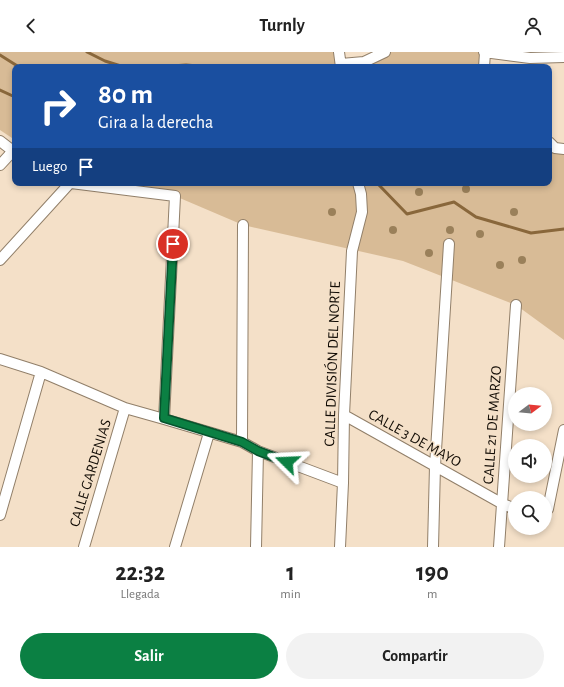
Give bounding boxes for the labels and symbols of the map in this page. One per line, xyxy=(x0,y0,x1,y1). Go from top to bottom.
pin xyxy=(156,227,190,261)
street label: CALLE DIVISIÓN DEL NORTE xyxy=(320,281,343,447)
street label: CALLE 21 DE MARZO xyxy=(481,365,504,485)
north arrow xyxy=(508,387,552,431)
street label: CALLE 3 DE MAYO xyxy=(366,407,464,470)
street label: CALLE GARDENIAS xyxy=(67,418,114,529)
position arrow xyxy=(266,441,308,483)

